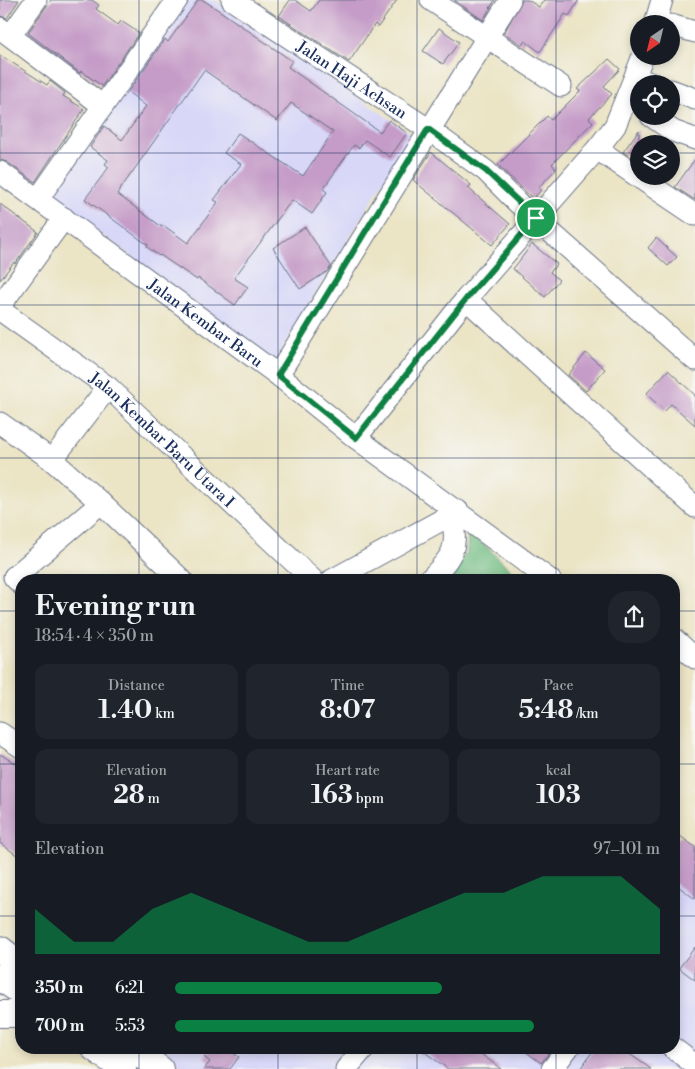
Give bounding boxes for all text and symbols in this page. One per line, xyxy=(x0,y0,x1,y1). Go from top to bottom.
north arrow xyxy=(630,15,680,65)
map controls xyxy=(630,15,680,185)
street label: Jalan Haji Achsan xyxy=(292,36,411,124)
button: locate xyxy=(630,75,680,125)
button: layers xyxy=(630,135,680,185)
pin xyxy=(515,197,557,239)
icon: arrive xyxy=(522,204,550,232)
street label: Jalan Kembar Baru xyxy=(143,274,267,372)
street label: Jalan Kembar Baru Utara I xyxy=(84,367,239,512)
text: Evening run xyxy=(35,589,196,624)
button: share xyxy=(608,591,660,643)
text: 18:54 · 4 × 350 m xyxy=(35,626,154,646)
text: Distance xyxy=(108,677,165,695)
text: Time xyxy=(331,677,364,695)
text: Pace xyxy=(543,677,574,695)
text: 1.40 xyxy=(98,695,152,726)
text: 8:07 xyxy=(320,695,375,726)
text: 5:48 xyxy=(518,695,573,726)
text: km xyxy=(152,705,175,723)
text: /km xyxy=(573,705,599,723)
text: Elevation xyxy=(106,762,167,780)
text: Heart rate xyxy=(315,762,380,780)
text: kcal xyxy=(546,762,571,780)
text: 28 xyxy=(113,780,145,811)
text: 163 xyxy=(311,780,353,811)
text: 103 xyxy=(536,780,581,811)
text: m xyxy=(145,790,160,808)
text: bpm xyxy=(353,790,384,808)
text: Elevation xyxy=(35,839,104,859)
text: 97–101 m xyxy=(593,839,660,859)
text: 350 m xyxy=(35,978,83,998)
text: 6:21 xyxy=(115,978,145,998)
text: 700 m xyxy=(35,1016,84,1036)
text: 5:53 xyxy=(115,1016,145,1036)

